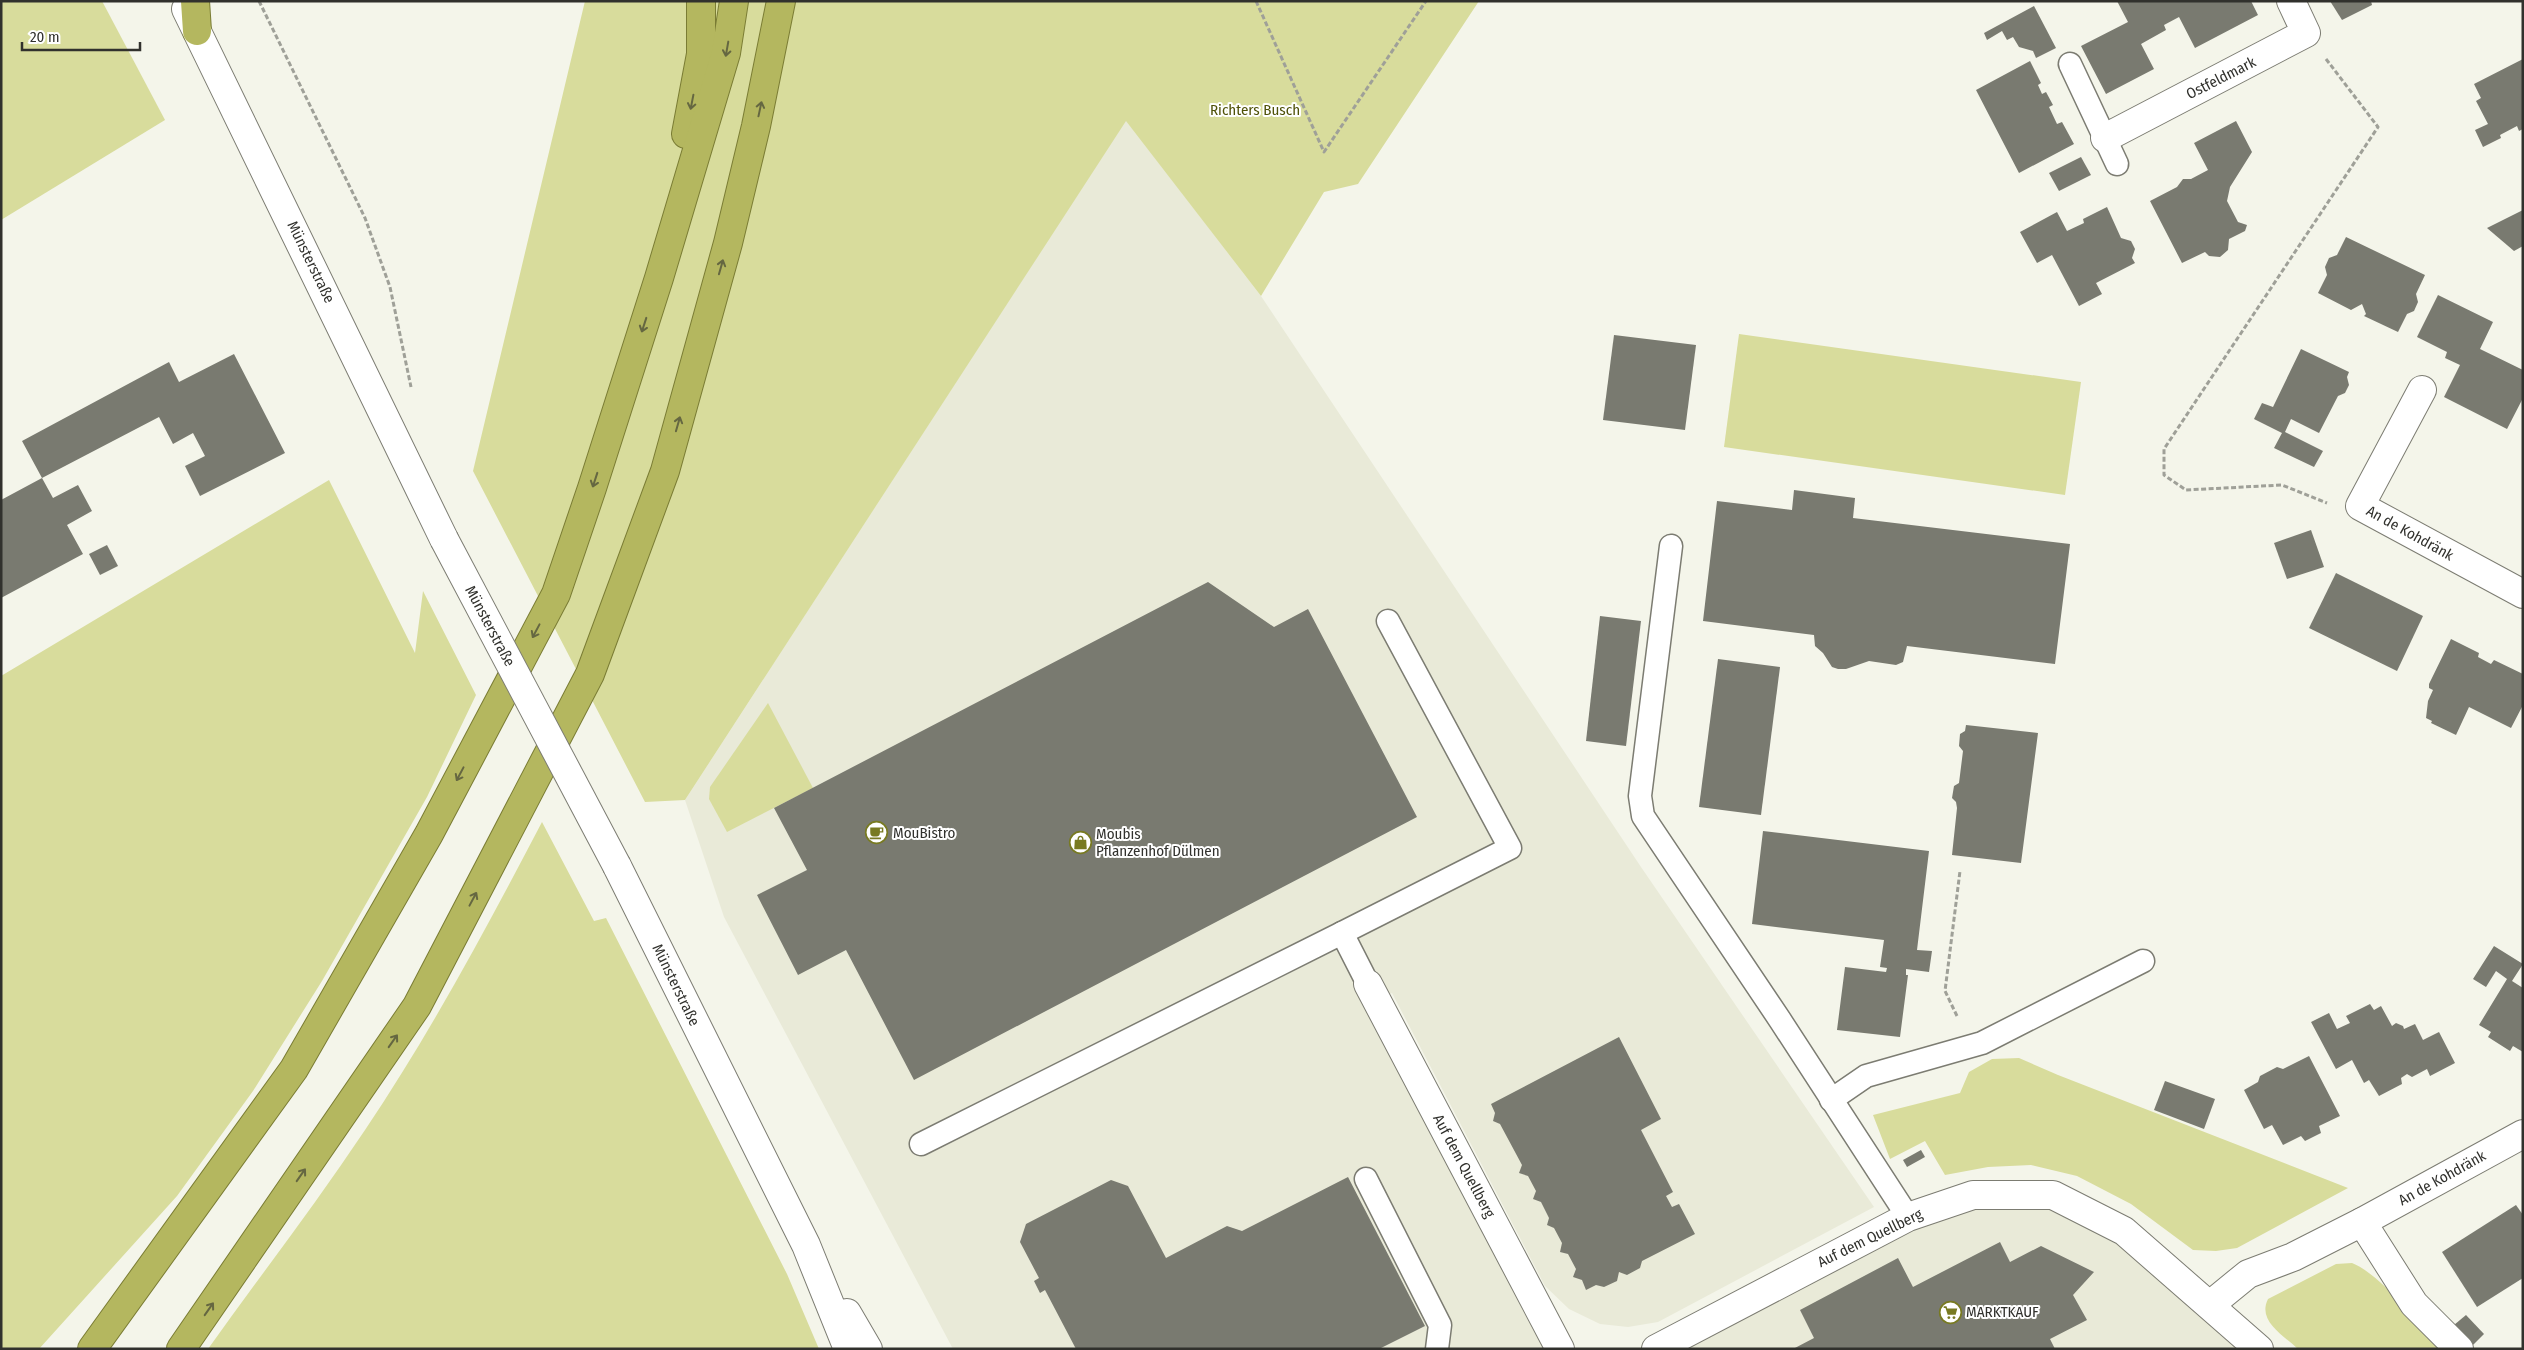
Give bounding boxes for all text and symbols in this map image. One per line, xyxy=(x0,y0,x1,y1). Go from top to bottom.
scale bar xyxy=(22,20,140,52)
text: 20 m xyxy=(30,28,60,46)
one-way arrow xyxy=(721,41,731,57)
street label: Ostfeldmark xyxy=(2183,53,2259,103)
one-way arrow xyxy=(687,93,697,109)
park label: Richters Busch xyxy=(1210,101,1300,119)
one-way arrow xyxy=(755,102,765,118)
street label: Münsterstraße xyxy=(283,218,339,306)
one-way arrow xyxy=(717,260,727,276)
one-way arrow xyxy=(639,316,648,332)
one-way arrow xyxy=(674,416,683,432)
one-way arrow xyxy=(589,471,599,487)
street label: An de Kohdränk xyxy=(2363,502,2457,564)
street label: Münsterstraße xyxy=(461,583,519,669)
one-way arrow xyxy=(531,623,541,638)
one-way arrow xyxy=(455,767,465,782)
cafe icon: MouBistro xyxy=(865,821,889,845)
place label: MouBistro xyxy=(893,824,956,842)
place label: Moubis Pflanzenhof Dülmen xyxy=(1096,825,1220,860)
shop icon: Moubis Pflanzenhof Dülmen xyxy=(1068,831,1092,855)
one-way arrow xyxy=(468,892,478,907)
street label: Münsterstraße xyxy=(648,941,704,1029)
one-way arrow xyxy=(388,1034,398,1048)
street label: Auf dem Quellberg xyxy=(1429,1111,1499,1221)
street label: An de Kohdränk xyxy=(2395,1147,2489,1209)
one-way arrow xyxy=(296,1168,306,1182)
street label: Auf dem Quellberg xyxy=(1815,1205,1925,1271)
supermarket icon: MARKTKAUF xyxy=(1938,1300,1962,1324)
one-way arrow xyxy=(204,1302,214,1316)
place label: MARKTKAUF xyxy=(1966,1303,2039,1321)

